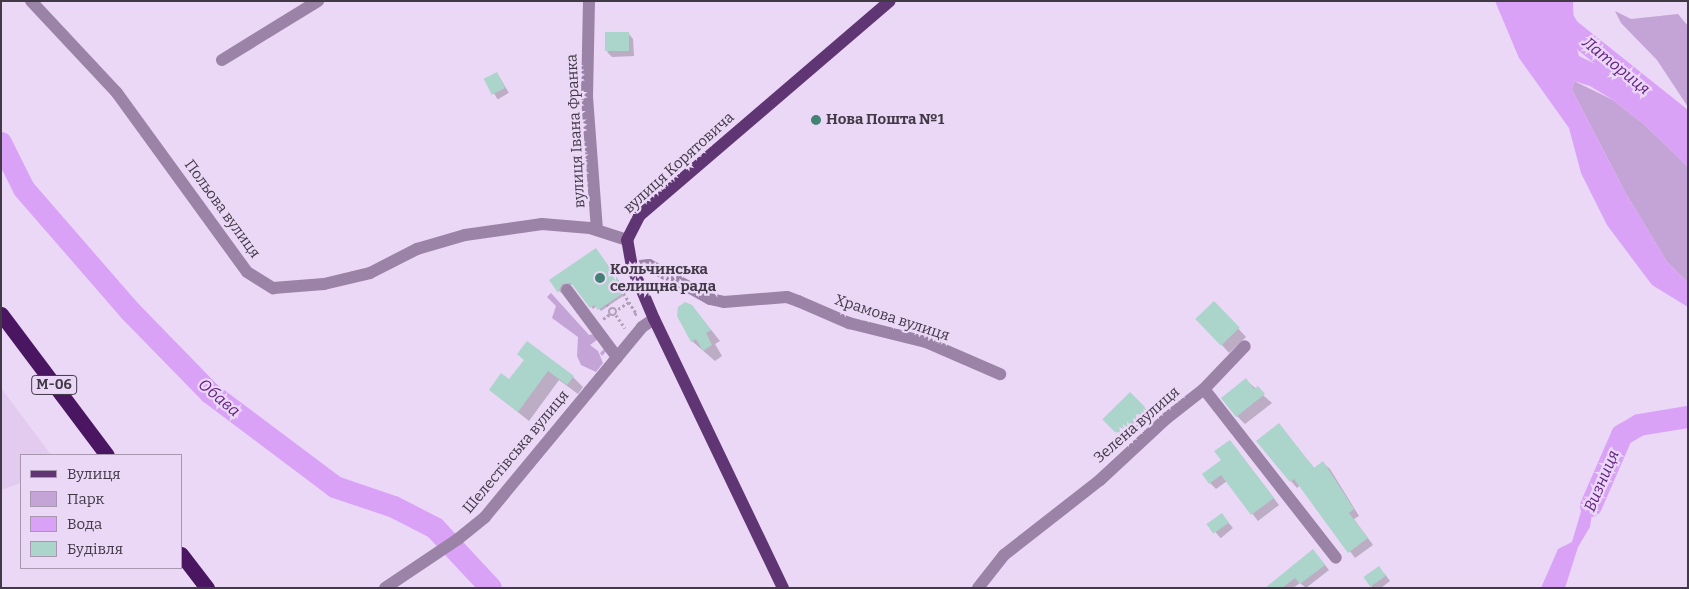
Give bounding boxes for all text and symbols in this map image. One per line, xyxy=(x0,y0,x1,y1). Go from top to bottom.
water label: Латориця xyxy=(1578,33,1654,99)
street label: вулиця Івана Франка xyxy=(563,54,589,208)
street label: вулиця Корятовича xyxy=(620,109,738,217)
place label: Нова Пошта №1 xyxy=(826,111,944,129)
marker: Нова Пошта №1 xyxy=(810,114,822,126)
street label: Польова вулиця xyxy=(180,156,264,262)
place label: Кольчинська селищна рада xyxy=(610,260,716,295)
marker: Кольчинська селищна рада xyxy=(594,272,606,284)
street label: Храмова вулиця xyxy=(832,291,952,345)
road number: М-06 xyxy=(30,374,78,396)
water label: Обава xyxy=(194,375,244,421)
street label: Зелена вулиця xyxy=(1091,383,1183,467)
street label: Шелестівська вулиця xyxy=(459,387,573,517)
water label: Визниця xyxy=(1580,447,1624,515)
legend xyxy=(20,454,182,569)
text: Вулиця xyxy=(67,465,121,483)
text: Парк xyxy=(67,490,104,508)
text: Вода xyxy=(67,515,102,533)
text: Будівля xyxy=(67,540,123,558)

